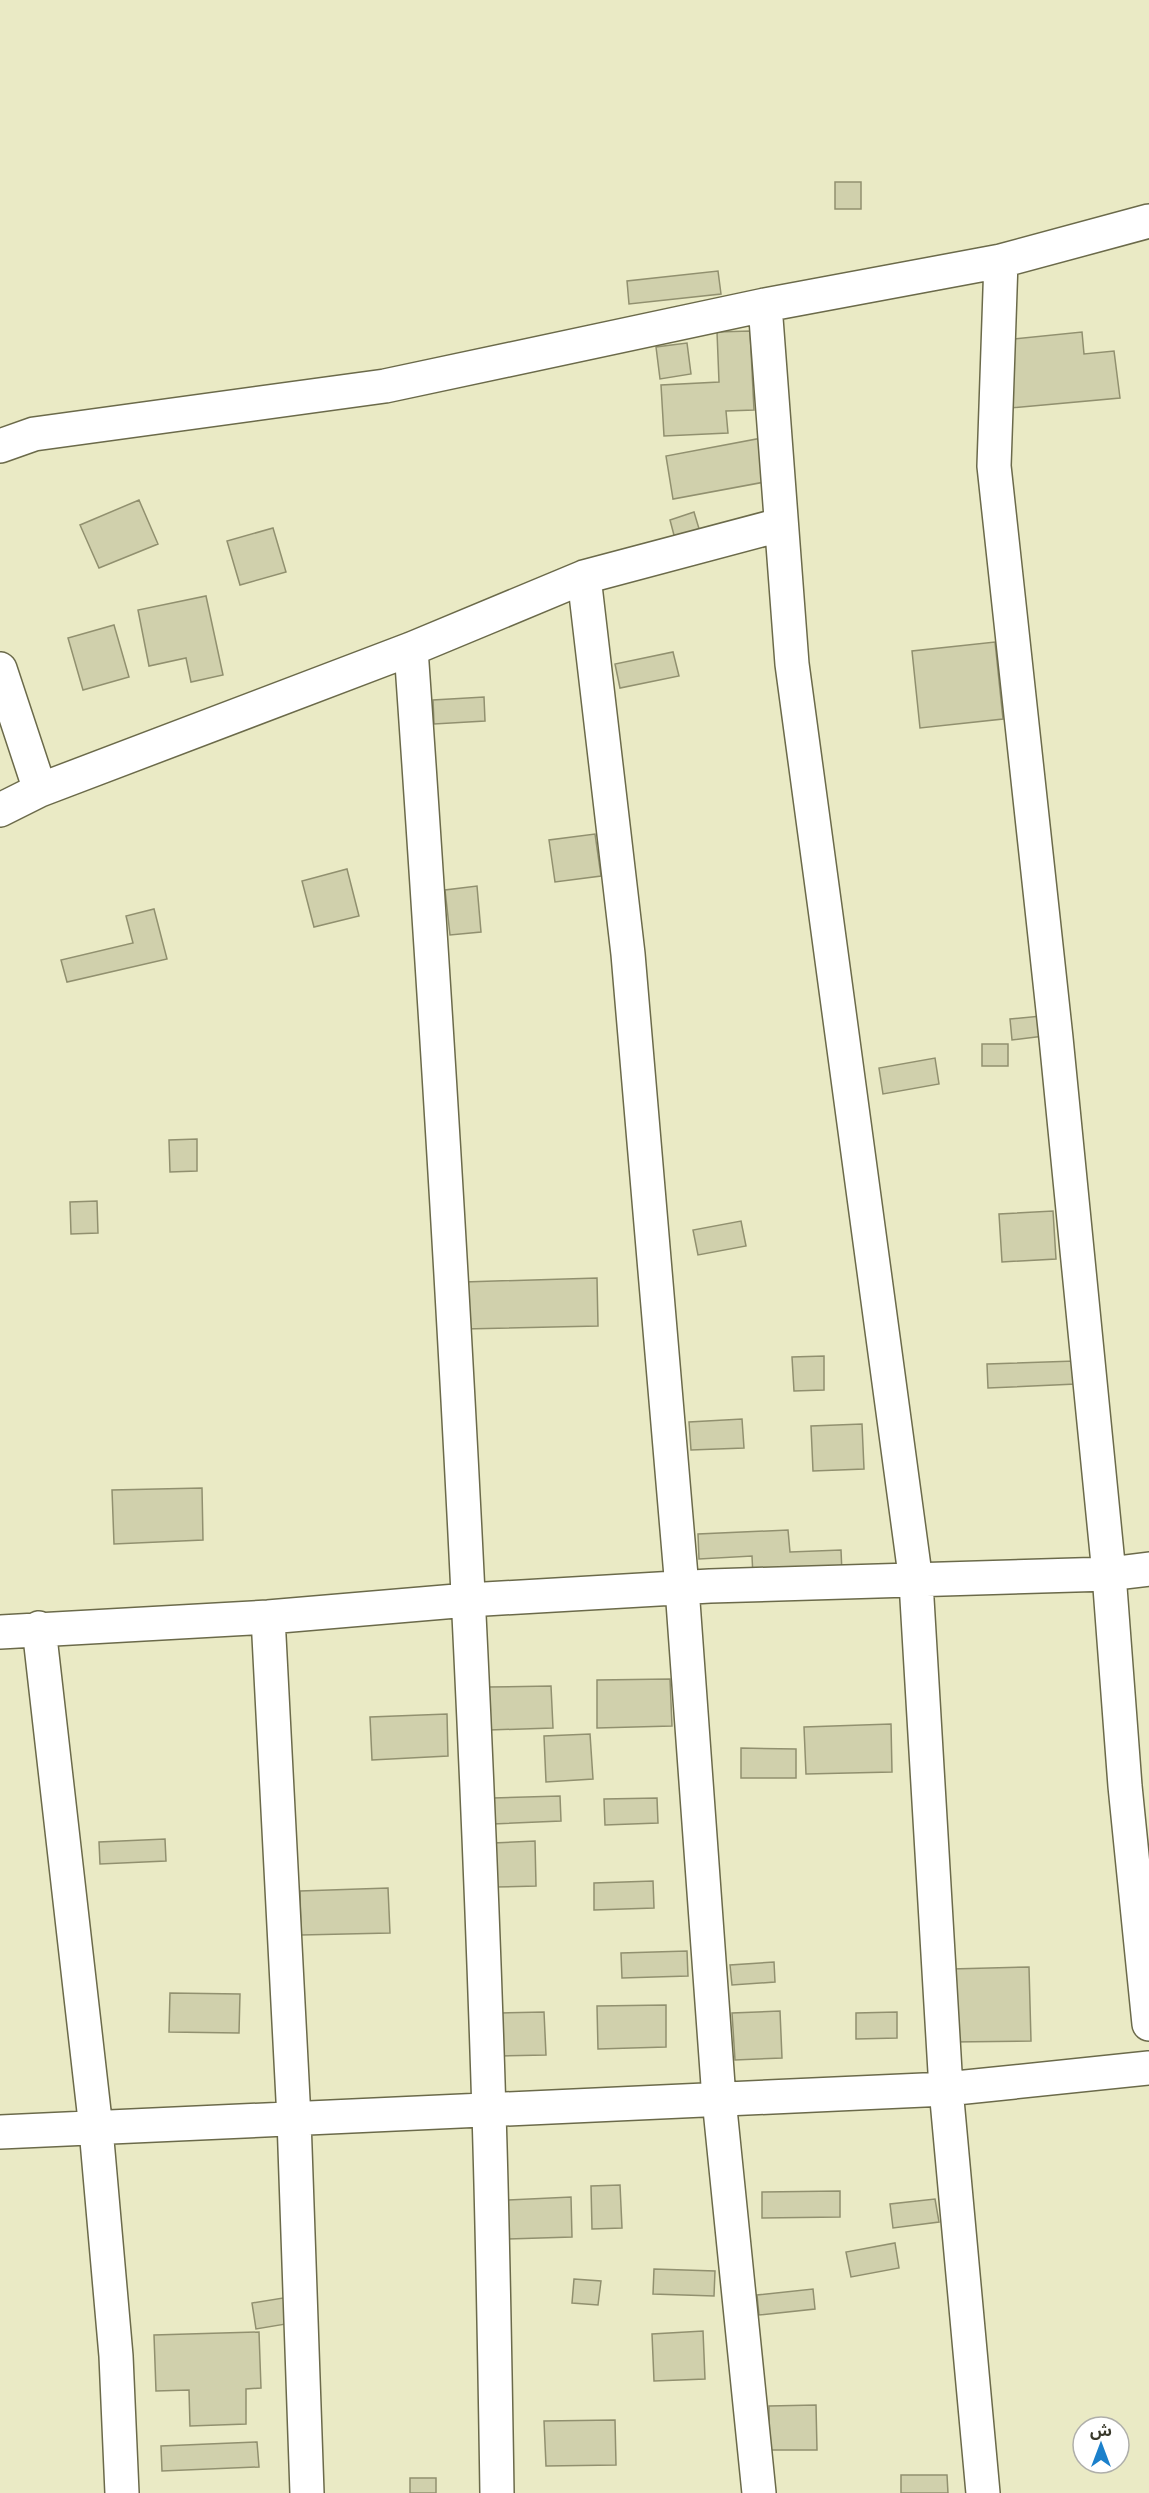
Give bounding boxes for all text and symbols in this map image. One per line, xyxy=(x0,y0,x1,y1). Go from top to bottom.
north arrow xyxy=(1071,2415,1131,2475)
text: ش xyxy=(1090,2421,1112,2440)

